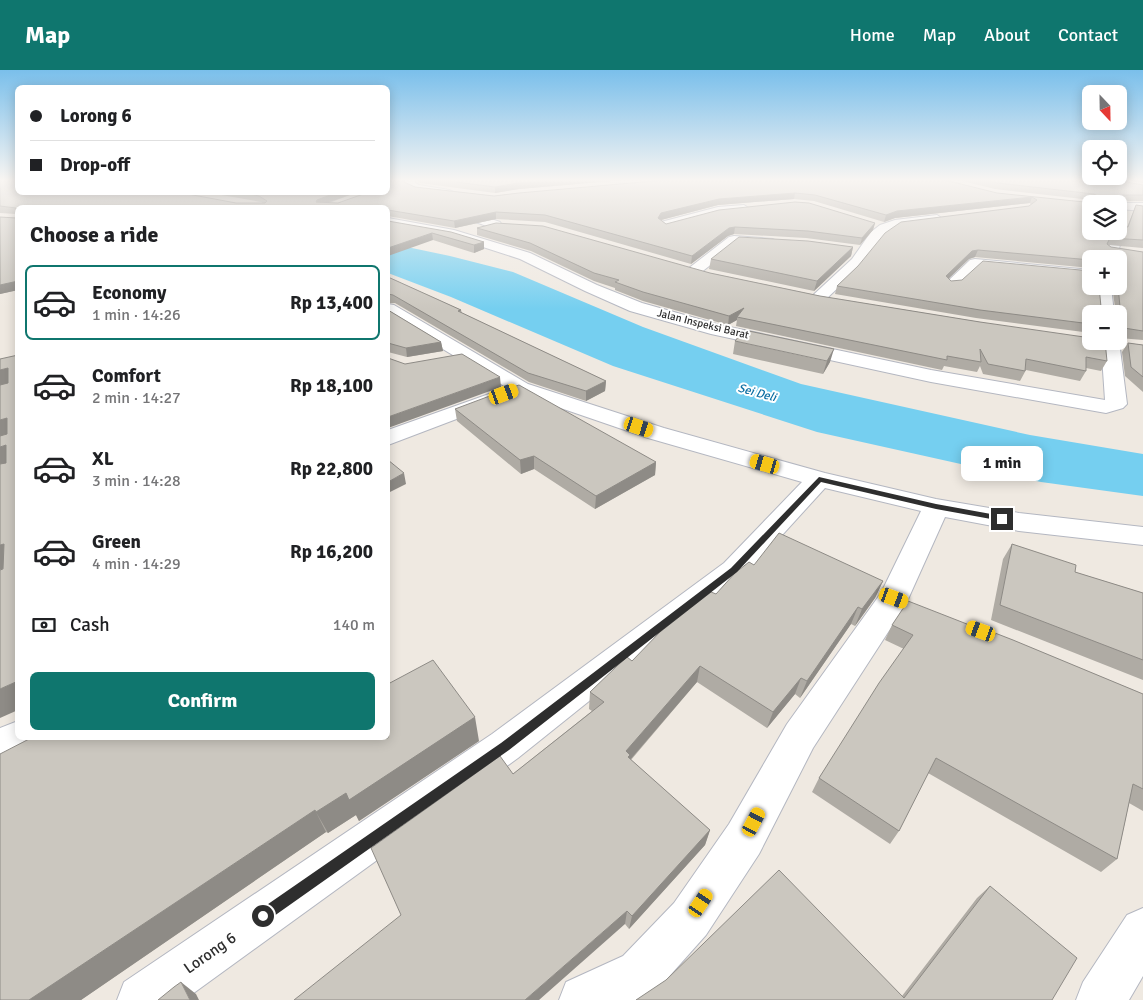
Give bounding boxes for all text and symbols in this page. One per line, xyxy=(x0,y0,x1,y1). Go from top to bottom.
text: Map xyxy=(25,20,70,50)
text: Home xyxy=(850,24,895,46)
text: Map xyxy=(923,24,956,46)
text: About xyxy=(984,24,1030,46)
text: Contact xyxy=(1058,24,1118,46)
north arrow xyxy=(1082,85,1128,130)
map controls xyxy=(1082,85,1127,350)
text: Lorong 6 xyxy=(60,104,132,128)
button: locate xyxy=(1082,140,1127,185)
text: Drop-off xyxy=(60,153,130,177)
button: layers xyxy=(1082,195,1127,240)
text: Choose a ride xyxy=(30,221,158,248)
button: + xyxy=(1082,250,1127,295)
icon: car xyxy=(32,280,77,325)
text: Economy xyxy=(92,281,166,305)
text: Rp 13,400 xyxy=(290,291,373,315)
text: 1 min · 14:26 xyxy=(92,305,181,325)
button: − xyxy=(1082,305,1127,350)
street label: Jalan Inspeksi Barat xyxy=(656,306,750,342)
icon: car xyxy=(32,363,77,408)
text: Comfort xyxy=(92,364,161,388)
text: Rp 18,100 xyxy=(290,374,373,398)
water label: Sei Deli xyxy=(736,381,779,406)
car xyxy=(487,382,520,406)
text: 2 min · 14:27 xyxy=(92,388,181,408)
car xyxy=(622,415,655,439)
icon: car xyxy=(32,446,77,491)
callout: 1 min xyxy=(961,446,1043,482)
text: XL xyxy=(92,447,114,471)
car xyxy=(748,453,781,475)
text: 1 min xyxy=(983,453,1021,473)
text: Rp 22,800 xyxy=(290,457,373,481)
text: 3 min · 14:28 xyxy=(92,471,181,491)
route end xyxy=(991,508,1013,530)
icon: car xyxy=(32,529,77,574)
text: Green xyxy=(92,530,141,554)
text: Rp 16,200 xyxy=(290,540,373,564)
text: 4 min · 14:29 xyxy=(92,554,181,574)
car xyxy=(877,586,910,610)
icon: cash xyxy=(30,611,58,639)
text: Cash xyxy=(70,613,110,637)
text: 140 m xyxy=(333,615,375,635)
car xyxy=(964,619,997,643)
button: Confirm xyxy=(30,672,375,730)
car xyxy=(740,805,767,839)
car xyxy=(686,886,715,920)
route start xyxy=(252,905,274,927)
street label: Lorong 6 xyxy=(180,928,240,978)

